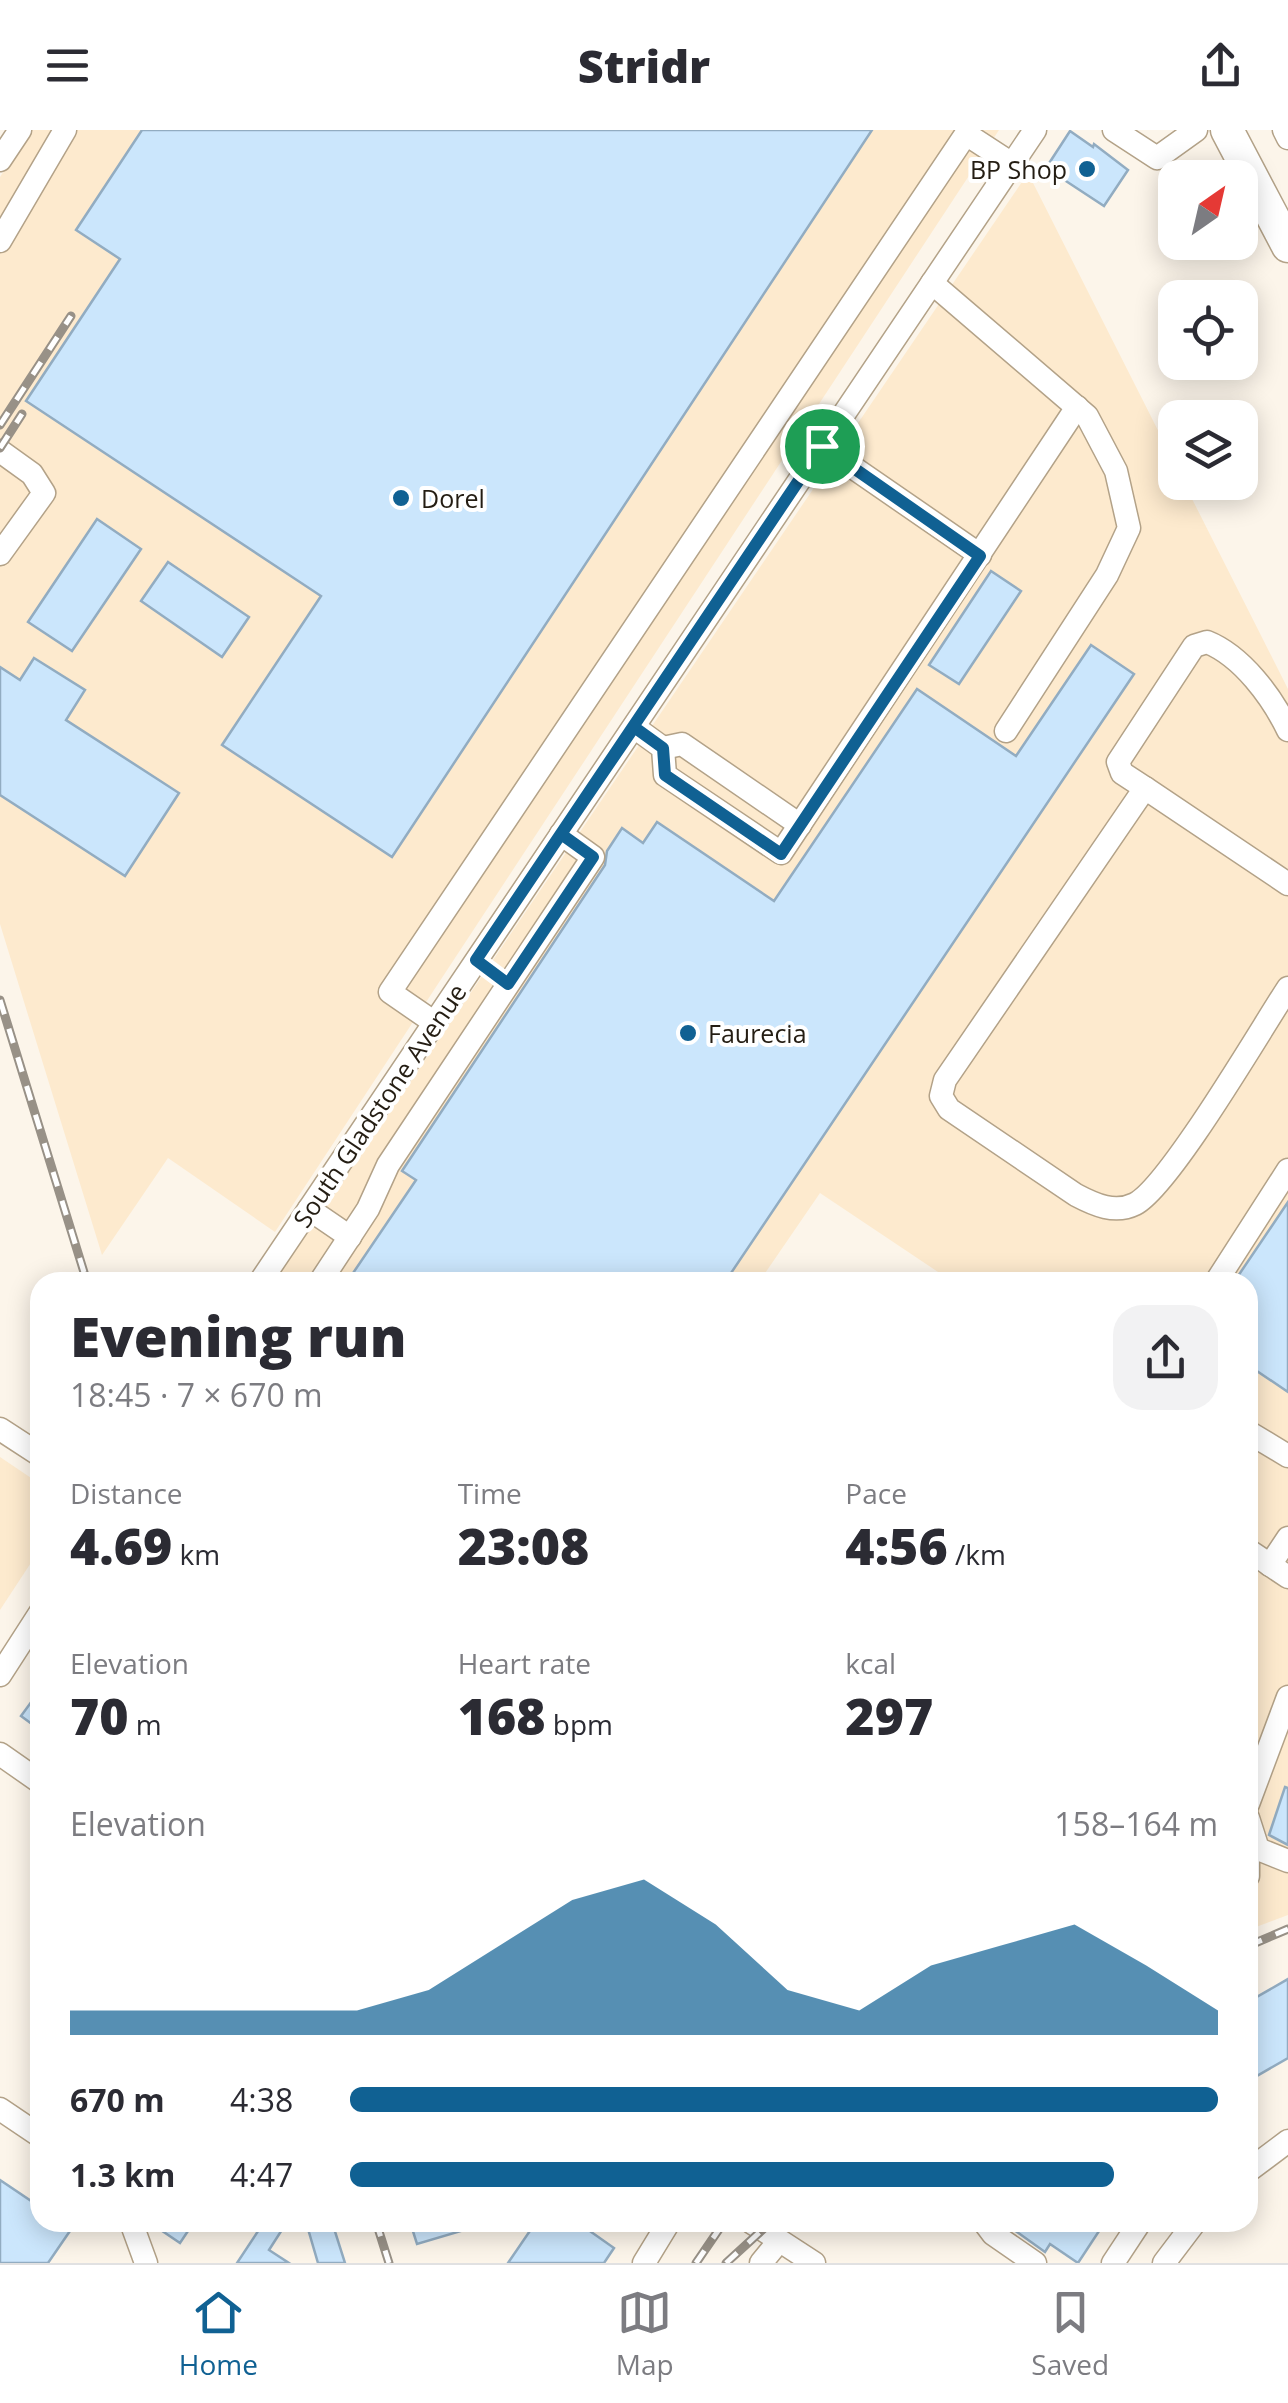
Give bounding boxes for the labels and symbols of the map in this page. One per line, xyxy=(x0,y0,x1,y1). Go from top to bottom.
place label: BP Shop xyxy=(970,152,1067,186)
marker: BP Shop xyxy=(1076,158,1098,180)
north arrow xyxy=(1158,160,1258,260)
pin xyxy=(780,404,865,489)
place label: Dorel xyxy=(421,481,485,515)
marker: Dorel xyxy=(390,487,412,509)
street label: South Gladstone Avenue xyxy=(285,976,473,1234)
place label: Faurecia xyxy=(708,1016,807,1050)
marker: Faurecia xyxy=(677,1022,699,1044)

